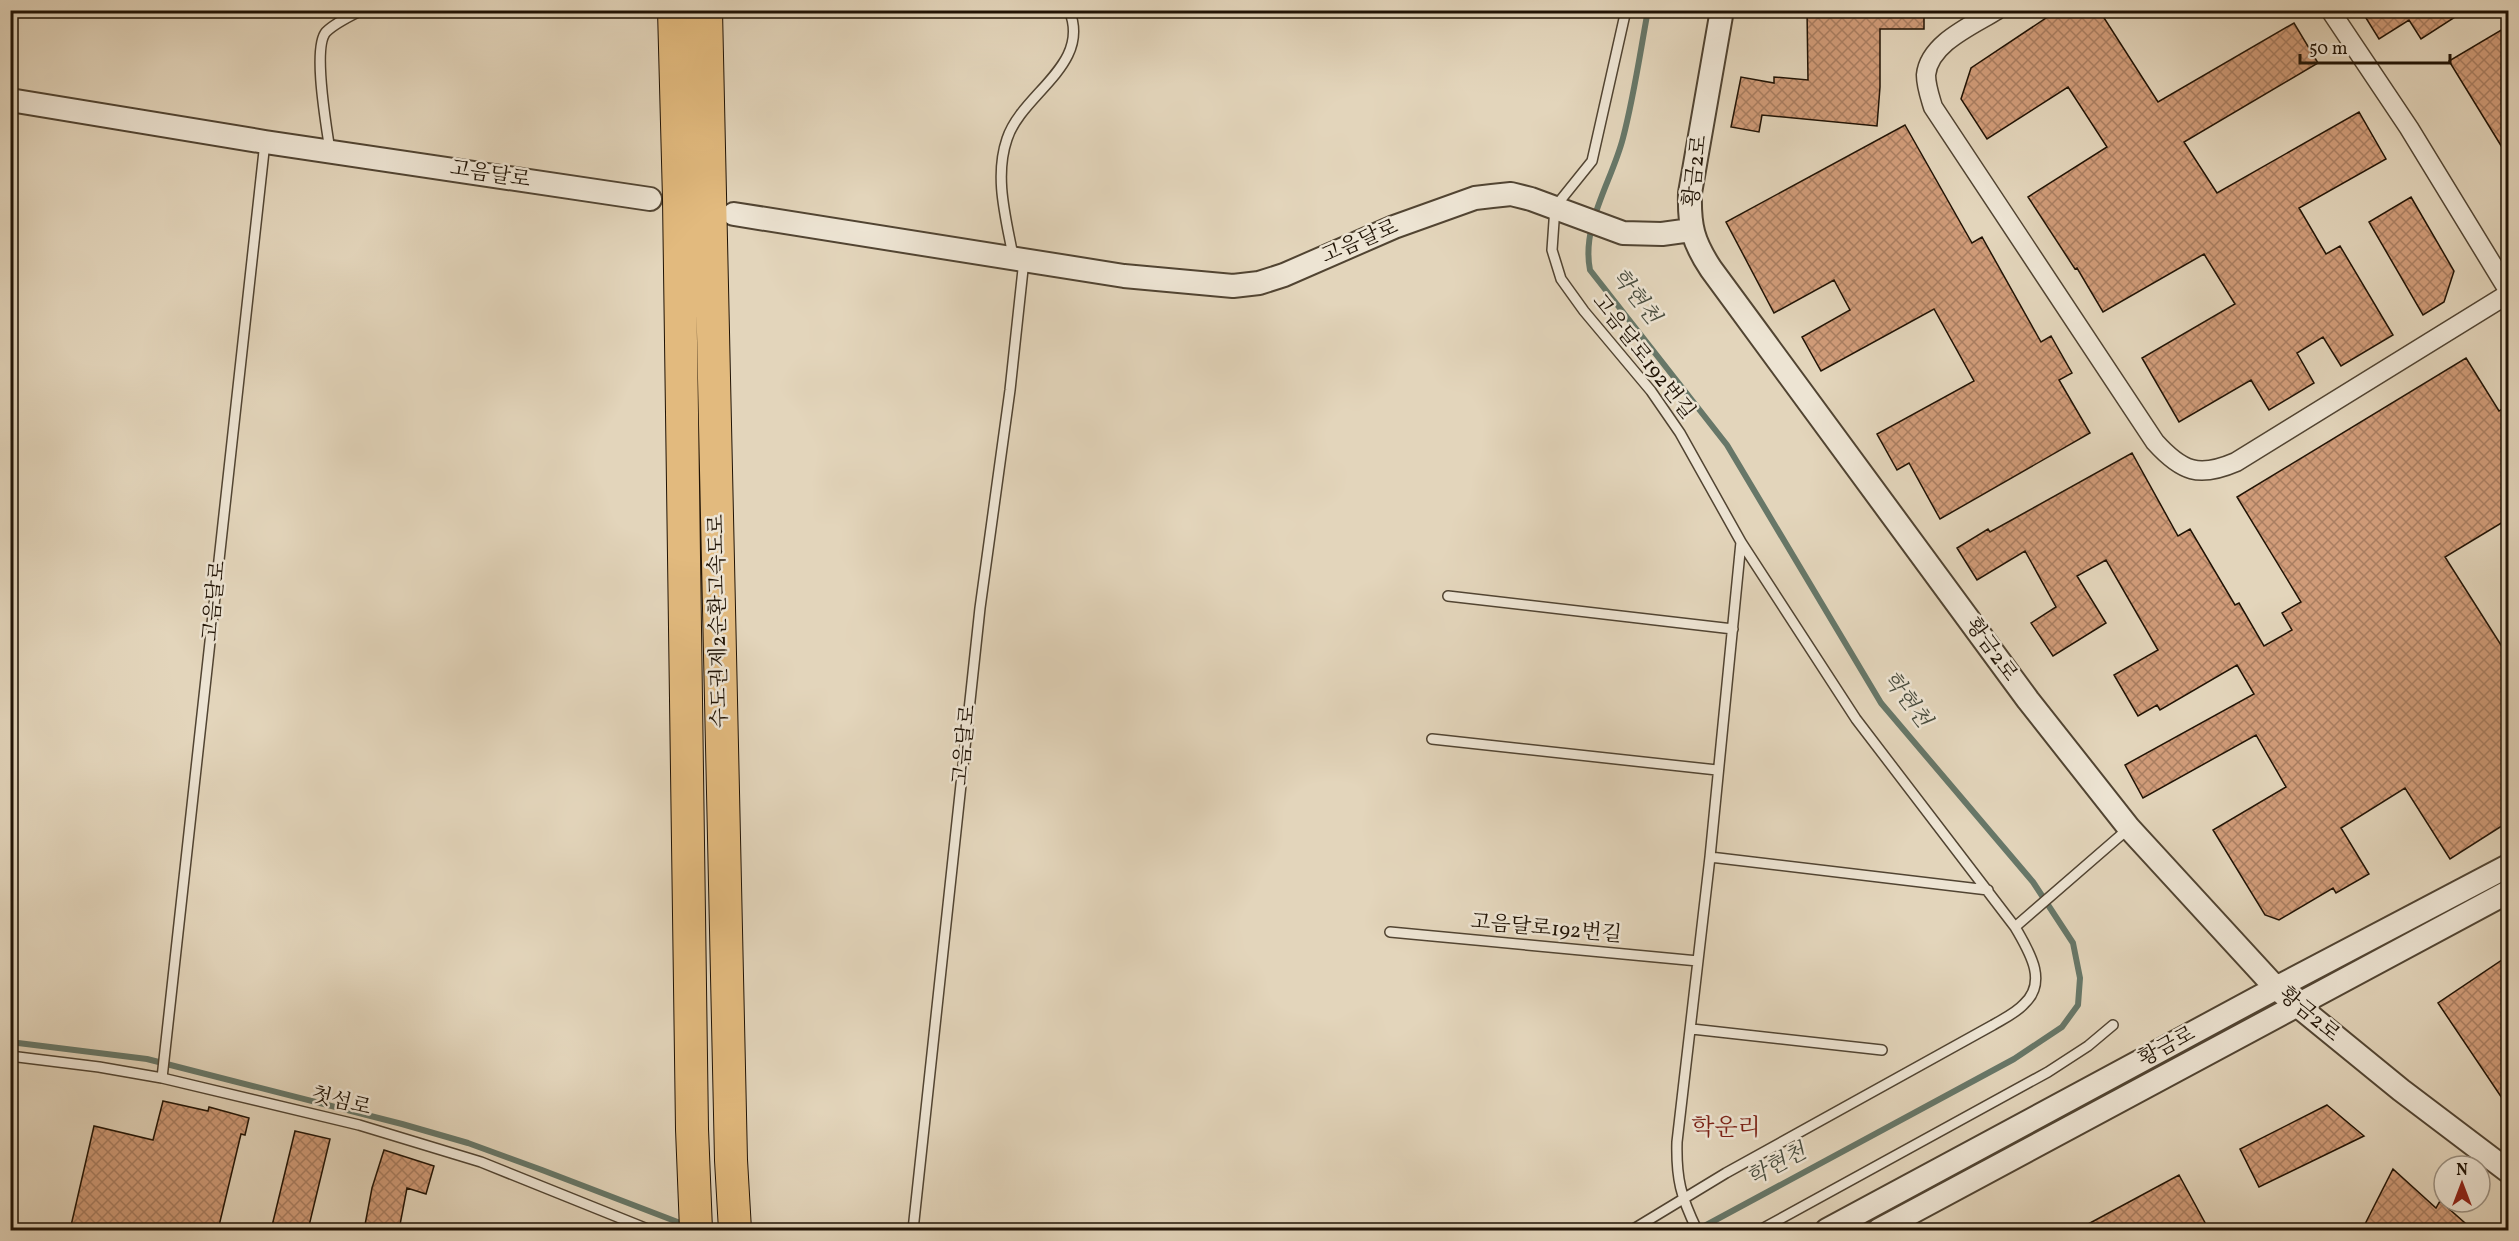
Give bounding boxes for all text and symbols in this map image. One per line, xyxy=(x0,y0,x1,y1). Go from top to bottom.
scale bar xyxy=(2300,27,2450,65)
text: 50 m xyxy=(2309,37,2348,62)
street label: 황금2로 xyxy=(1677,133,1715,209)
street label: 고음달로 xyxy=(448,154,532,196)
street label: 고음달로 xyxy=(1317,213,1403,271)
water label: 학현천 xyxy=(1603,262,1668,333)
street label: 고음달로192번길 xyxy=(1585,288,1701,426)
street label: 수도권제2순환고속도로 xyxy=(703,514,735,728)
street label: 고음달로 xyxy=(196,559,234,643)
street label: 황금2로 xyxy=(1958,612,2024,688)
water label: 학현천 xyxy=(1874,665,1939,736)
street label: 고음달로 xyxy=(946,703,984,787)
street label: 고음달로192번길 xyxy=(1469,908,1623,950)
street label: 황금2로 xyxy=(2272,981,2346,1049)
street label: 황금로 xyxy=(2133,1020,2201,1074)
street label: 첫섬로 xyxy=(308,1081,374,1123)
district label: 학운리 xyxy=(1691,1112,1761,1146)
water label: 학현천 xyxy=(1742,1137,1814,1195)
north arrow xyxy=(2432,1154,2492,1214)
text: N xyxy=(2456,1160,2468,1182)

